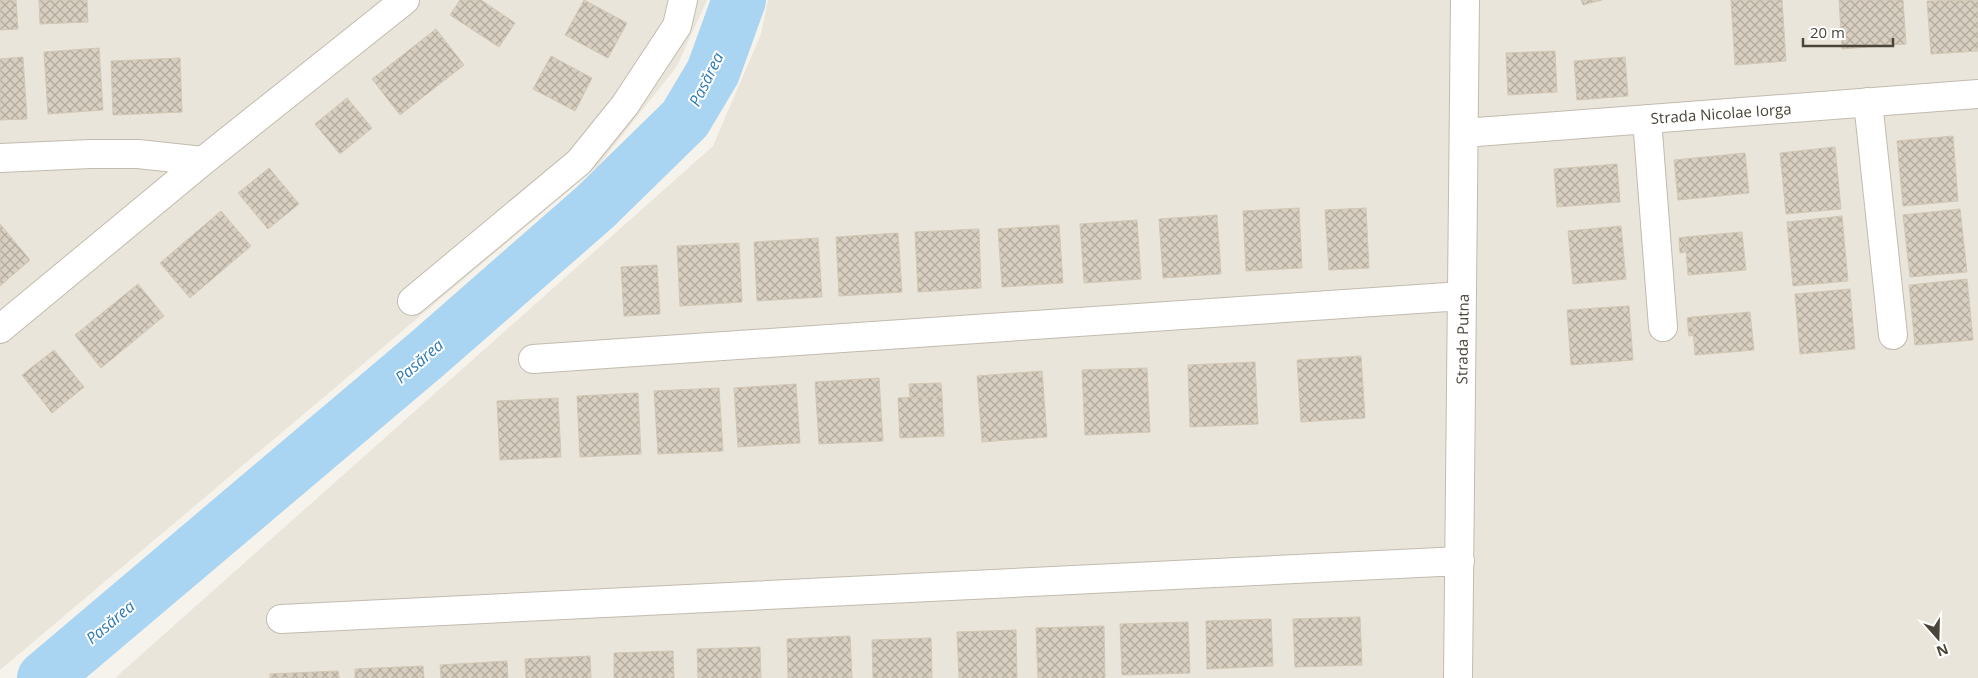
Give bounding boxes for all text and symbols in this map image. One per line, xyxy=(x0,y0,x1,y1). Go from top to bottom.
scale bar xyxy=(1803,15,1893,47)
text: 20 m xyxy=(1810,22,1845,42)
water label: Pasărea xyxy=(684,48,728,110)
street label: Strada Nicolae Iorga xyxy=(1650,98,1792,128)
street label: Strada Putna xyxy=(1451,294,1473,384)
water label: Pasărea xyxy=(390,334,448,388)
water label: Pasărea xyxy=(81,595,139,649)
north arrow xyxy=(1913,613,1963,663)
text: N xyxy=(1934,640,1951,662)

